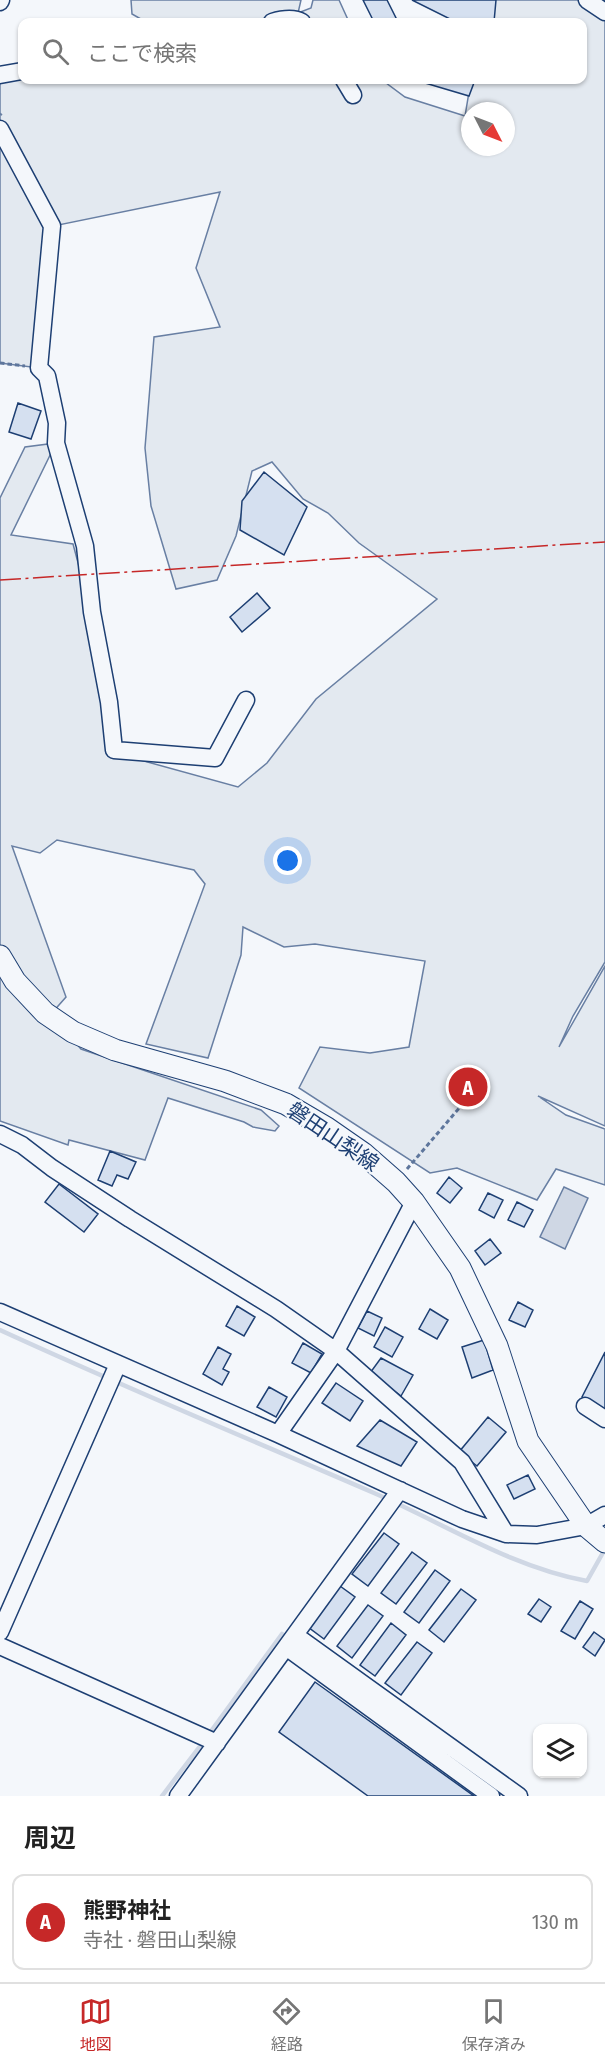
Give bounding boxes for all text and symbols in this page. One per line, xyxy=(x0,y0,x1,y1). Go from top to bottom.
search box xyxy=(18,18,587,84)
icon: search xyxy=(39,35,72,68)
text: ここで検索 xyxy=(87,40,197,67)
north arrow xyxy=(461,102,515,156)
your location xyxy=(273,846,302,875)
pin: A xyxy=(448,1064,488,1110)
street label: 磐田山梨線 xyxy=(282,1097,384,1177)
map controls xyxy=(533,1724,587,1778)
button: layers xyxy=(533,1724,587,1778)
text: 周辺 xyxy=(24,1823,76,1854)
text: 熊野神社 xyxy=(83,1897,171,1924)
text: A xyxy=(40,1910,51,1934)
text: 130 m xyxy=(532,1910,579,1934)
text: 寺社 · 磐田山梨線 xyxy=(83,1928,237,1952)
tab: 地図 xyxy=(79,1995,112,2055)
tab: 経路 xyxy=(270,1995,303,2055)
tab: 保存済み xyxy=(462,1995,526,2055)

